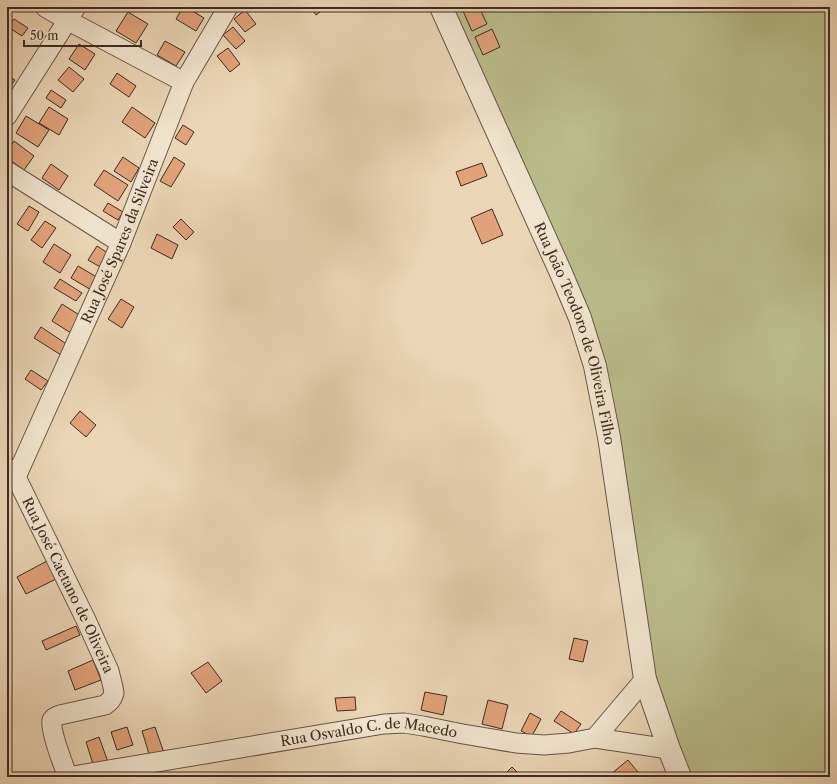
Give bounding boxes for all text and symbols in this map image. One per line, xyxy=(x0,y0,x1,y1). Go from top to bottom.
scale bar xyxy=(24,22,141,48)
text: 50 m xyxy=(30,28,59,43)
street label: Rua José Spares da Silveira xyxy=(77,155,162,326)
street label: Rua João Teodoro de Oliveira Filho xyxy=(530,219,619,446)
street label: Rua José Caetano de Oliveira xyxy=(18,494,118,676)
street label: Rua Osvaldo C. de Macedo xyxy=(279,714,459,750)

